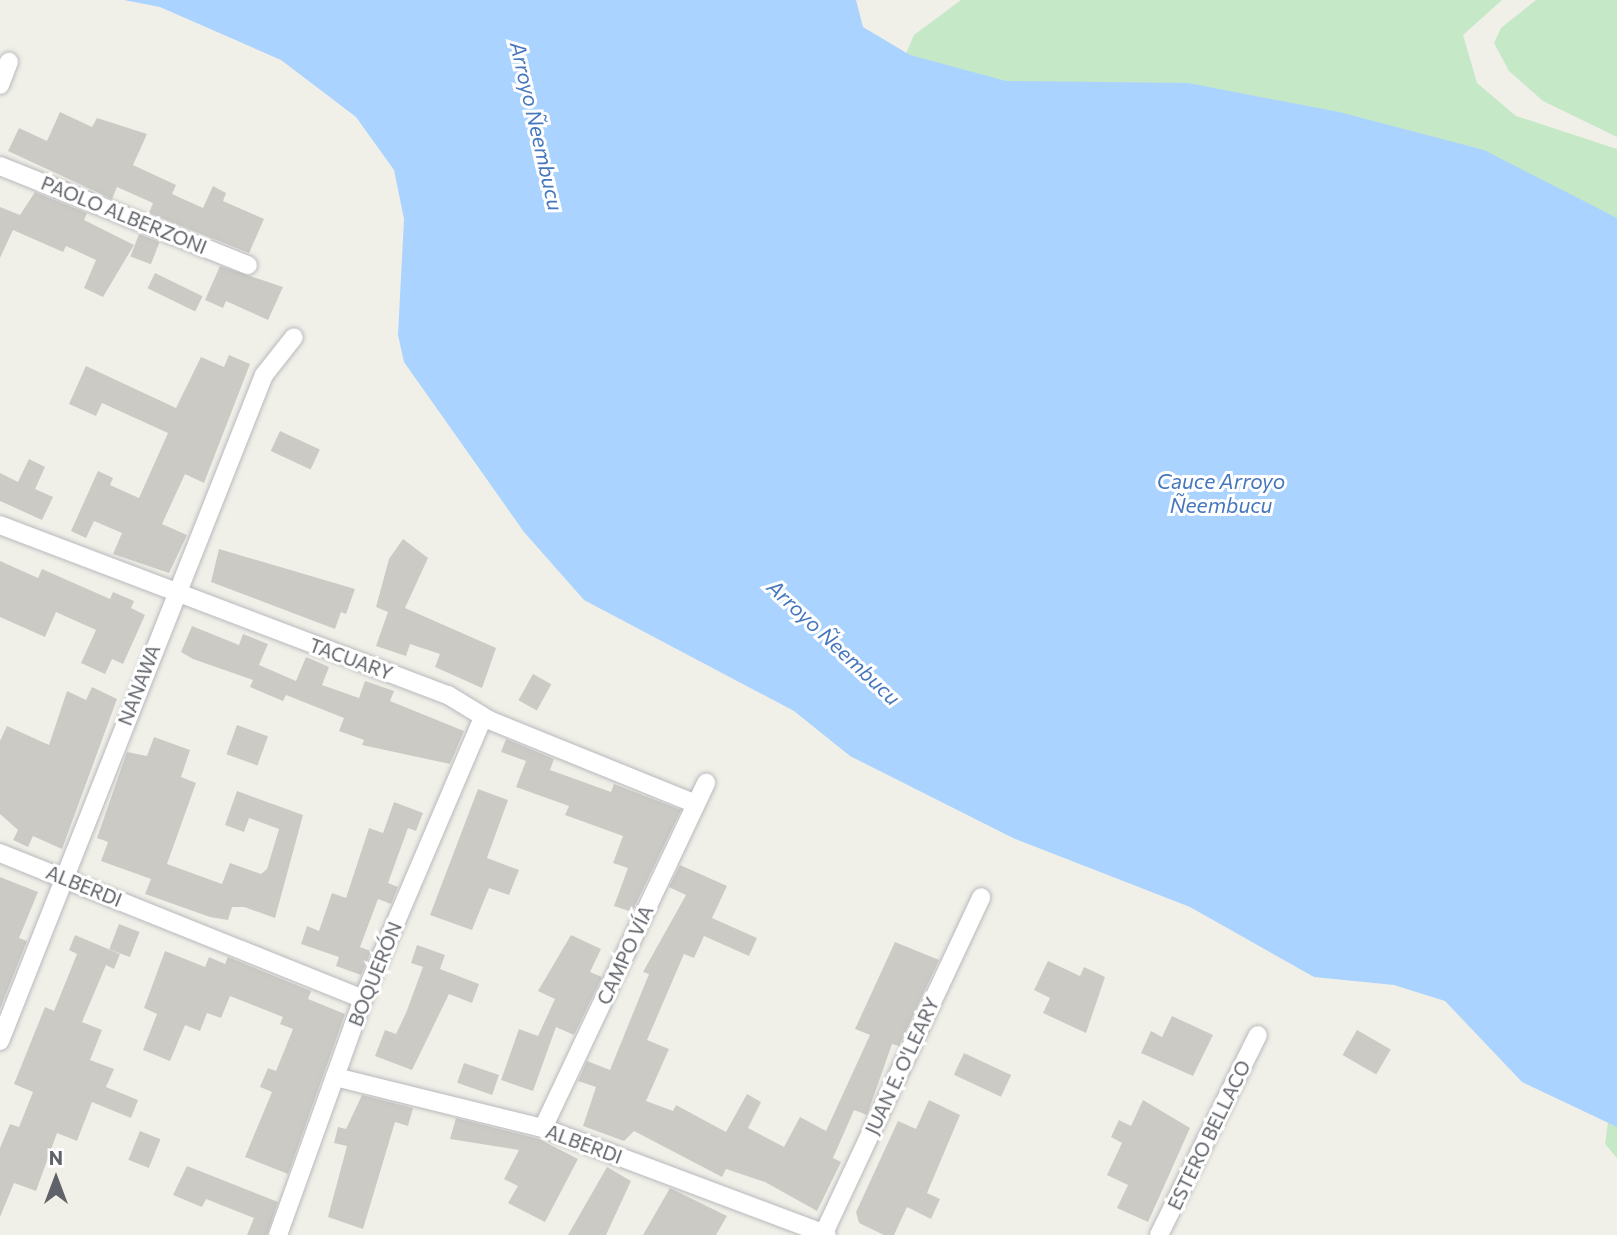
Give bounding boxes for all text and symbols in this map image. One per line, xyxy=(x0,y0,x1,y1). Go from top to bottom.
water label: Arroyo Ñeembucu xyxy=(505,39,569,213)
street label: PAOLO ALBERZONI xyxy=(38,171,210,259)
water label: Cauce Arroyo Ñeembucu xyxy=(1157,468,1285,518)
water label: Arroyo Ñeembucu xyxy=(762,574,906,710)
street label: TACUARY xyxy=(306,633,396,685)
street label: NANAWA xyxy=(113,641,165,729)
street label: ALBERDI xyxy=(43,861,125,911)
street label: CAMPO VÍA xyxy=(592,902,658,1008)
street label: BOQUERÓN xyxy=(344,918,406,1030)
street label: JUAN E. O'LEARY xyxy=(860,994,944,1138)
street label: ESTERO BELLACO xyxy=(1163,1056,1255,1214)
street label: ALBERDI xyxy=(543,1120,625,1168)
north arrow xyxy=(21,1144,91,1214)
text: N xyxy=(49,1146,63,1169)

